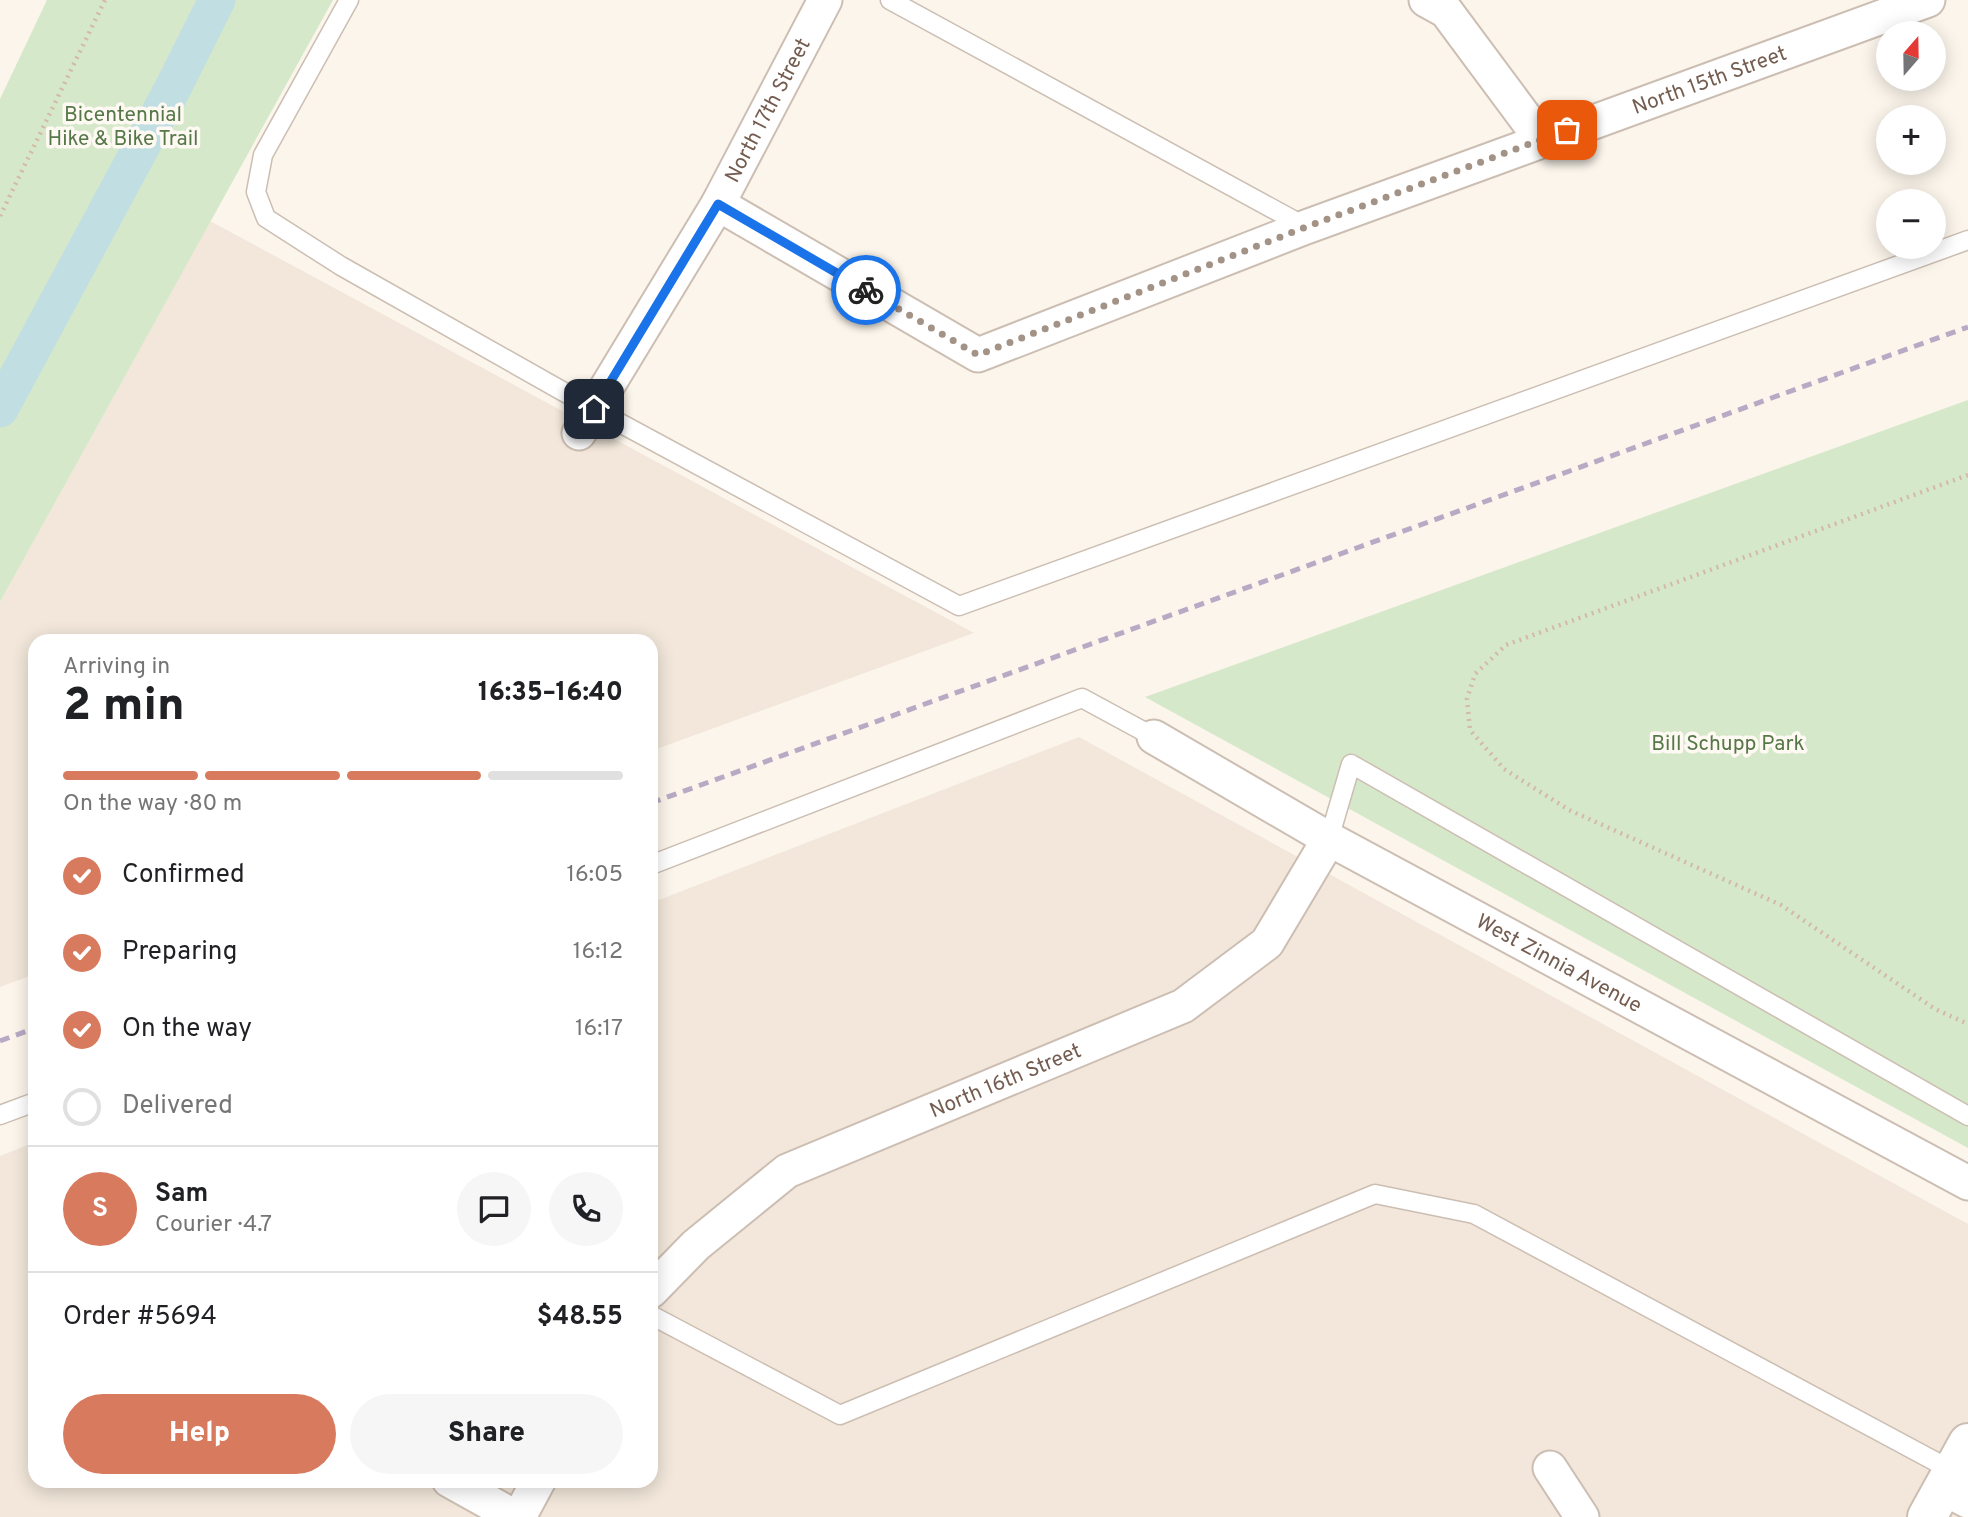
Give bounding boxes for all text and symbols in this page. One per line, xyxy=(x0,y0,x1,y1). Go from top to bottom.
north arrow xyxy=(1876,21,1946,91)
map controls xyxy=(1876,21,1946,259)
street label: North 17th Street xyxy=(720,34,818,188)
street label: North 15th Street xyxy=(1629,41,1791,122)
pin xyxy=(1537,100,1597,160)
park label: Bicentennial Hike & Bike Trail xyxy=(48,102,199,153)
button: + xyxy=(1876,105,1946,175)
icon: bag xyxy=(1548,111,1586,149)
button: − xyxy=(1876,189,1946,259)
courier xyxy=(831,255,901,325)
icon: bike xyxy=(847,271,885,309)
pin xyxy=(564,379,624,439)
icon: home xyxy=(575,390,613,428)
text: Arriving in xyxy=(63,653,170,682)
text: 16:35–16:40 xyxy=(478,677,623,710)
text: 2 min xyxy=(63,678,185,737)
park label: Bill Schupp Park xyxy=(1651,731,1805,758)
text: On the way · 80 m xyxy=(63,790,242,819)
icon: check xyxy=(63,857,101,895)
text: Confirmed xyxy=(122,859,245,892)
text: 16:05 xyxy=(566,861,623,890)
street label: West Zinnia Avenue xyxy=(1471,909,1646,1020)
icon: check xyxy=(63,934,101,972)
text: Preparing xyxy=(122,936,237,969)
text: 16:12 xyxy=(573,938,623,967)
icon: check xyxy=(63,1011,101,1049)
text: On the way xyxy=(122,1013,252,1046)
text: 16:17 xyxy=(575,1015,623,1044)
street label: North 16th Street xyxy=(926,1038,1086,1125)
text: Delivered xyxy=(122,1090,233,1123)
button: chat xyxy=(457,1172,531,1246)
button: phone xyxy=(549,1172,623,1246)
text: Sam xyxy=(155,1178,208,1211)
text: S xyxy=(92,1193,108,1226)
text: Courier · 4.7 xyxy=(155,1211,272,1240)
text: Order #5694 xyxy=(63,1301,217,1334)
text: $48.55 xyxy=(537,1301,623,1334)
button: Help xyxy=(63,1394,336,1474)
button: Share xyxy=(350,1394,623,1474)

